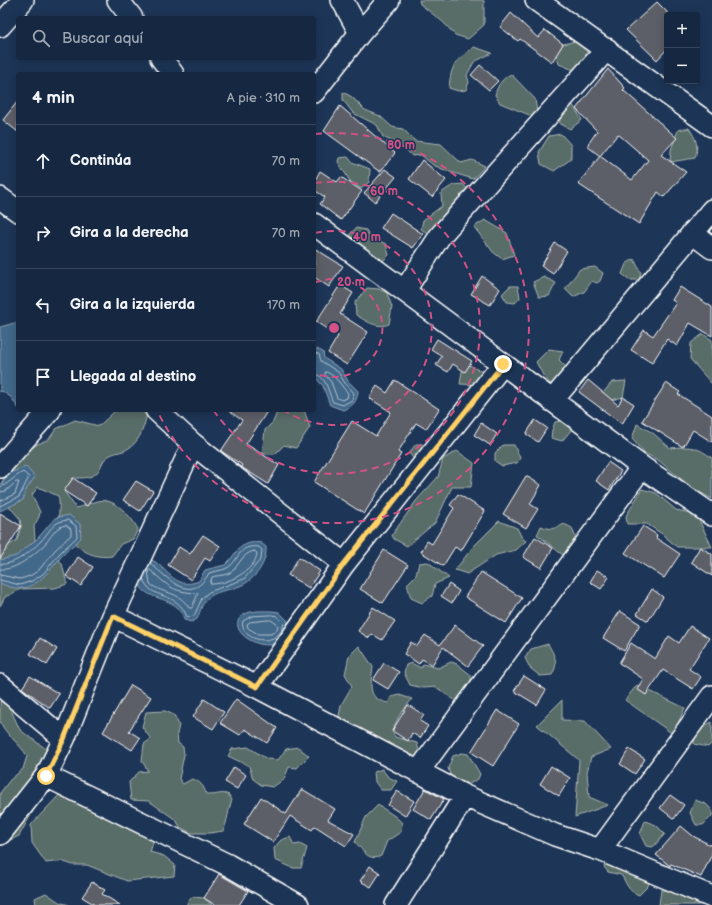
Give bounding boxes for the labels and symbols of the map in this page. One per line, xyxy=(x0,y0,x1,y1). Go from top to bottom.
text: 80 m xyxy=(387,138,415,153)
text: 60 m xyxy=(370,184,398,199)
text: 40 m xyxy=(353,230,381,245)
text: 20 m xyxy=(337,275,365,290)
centre of rings xyxy=(327,321,341,335)
route end xyxy=(494,355,512,373)
route start xyxy=(37,767,55,785)

